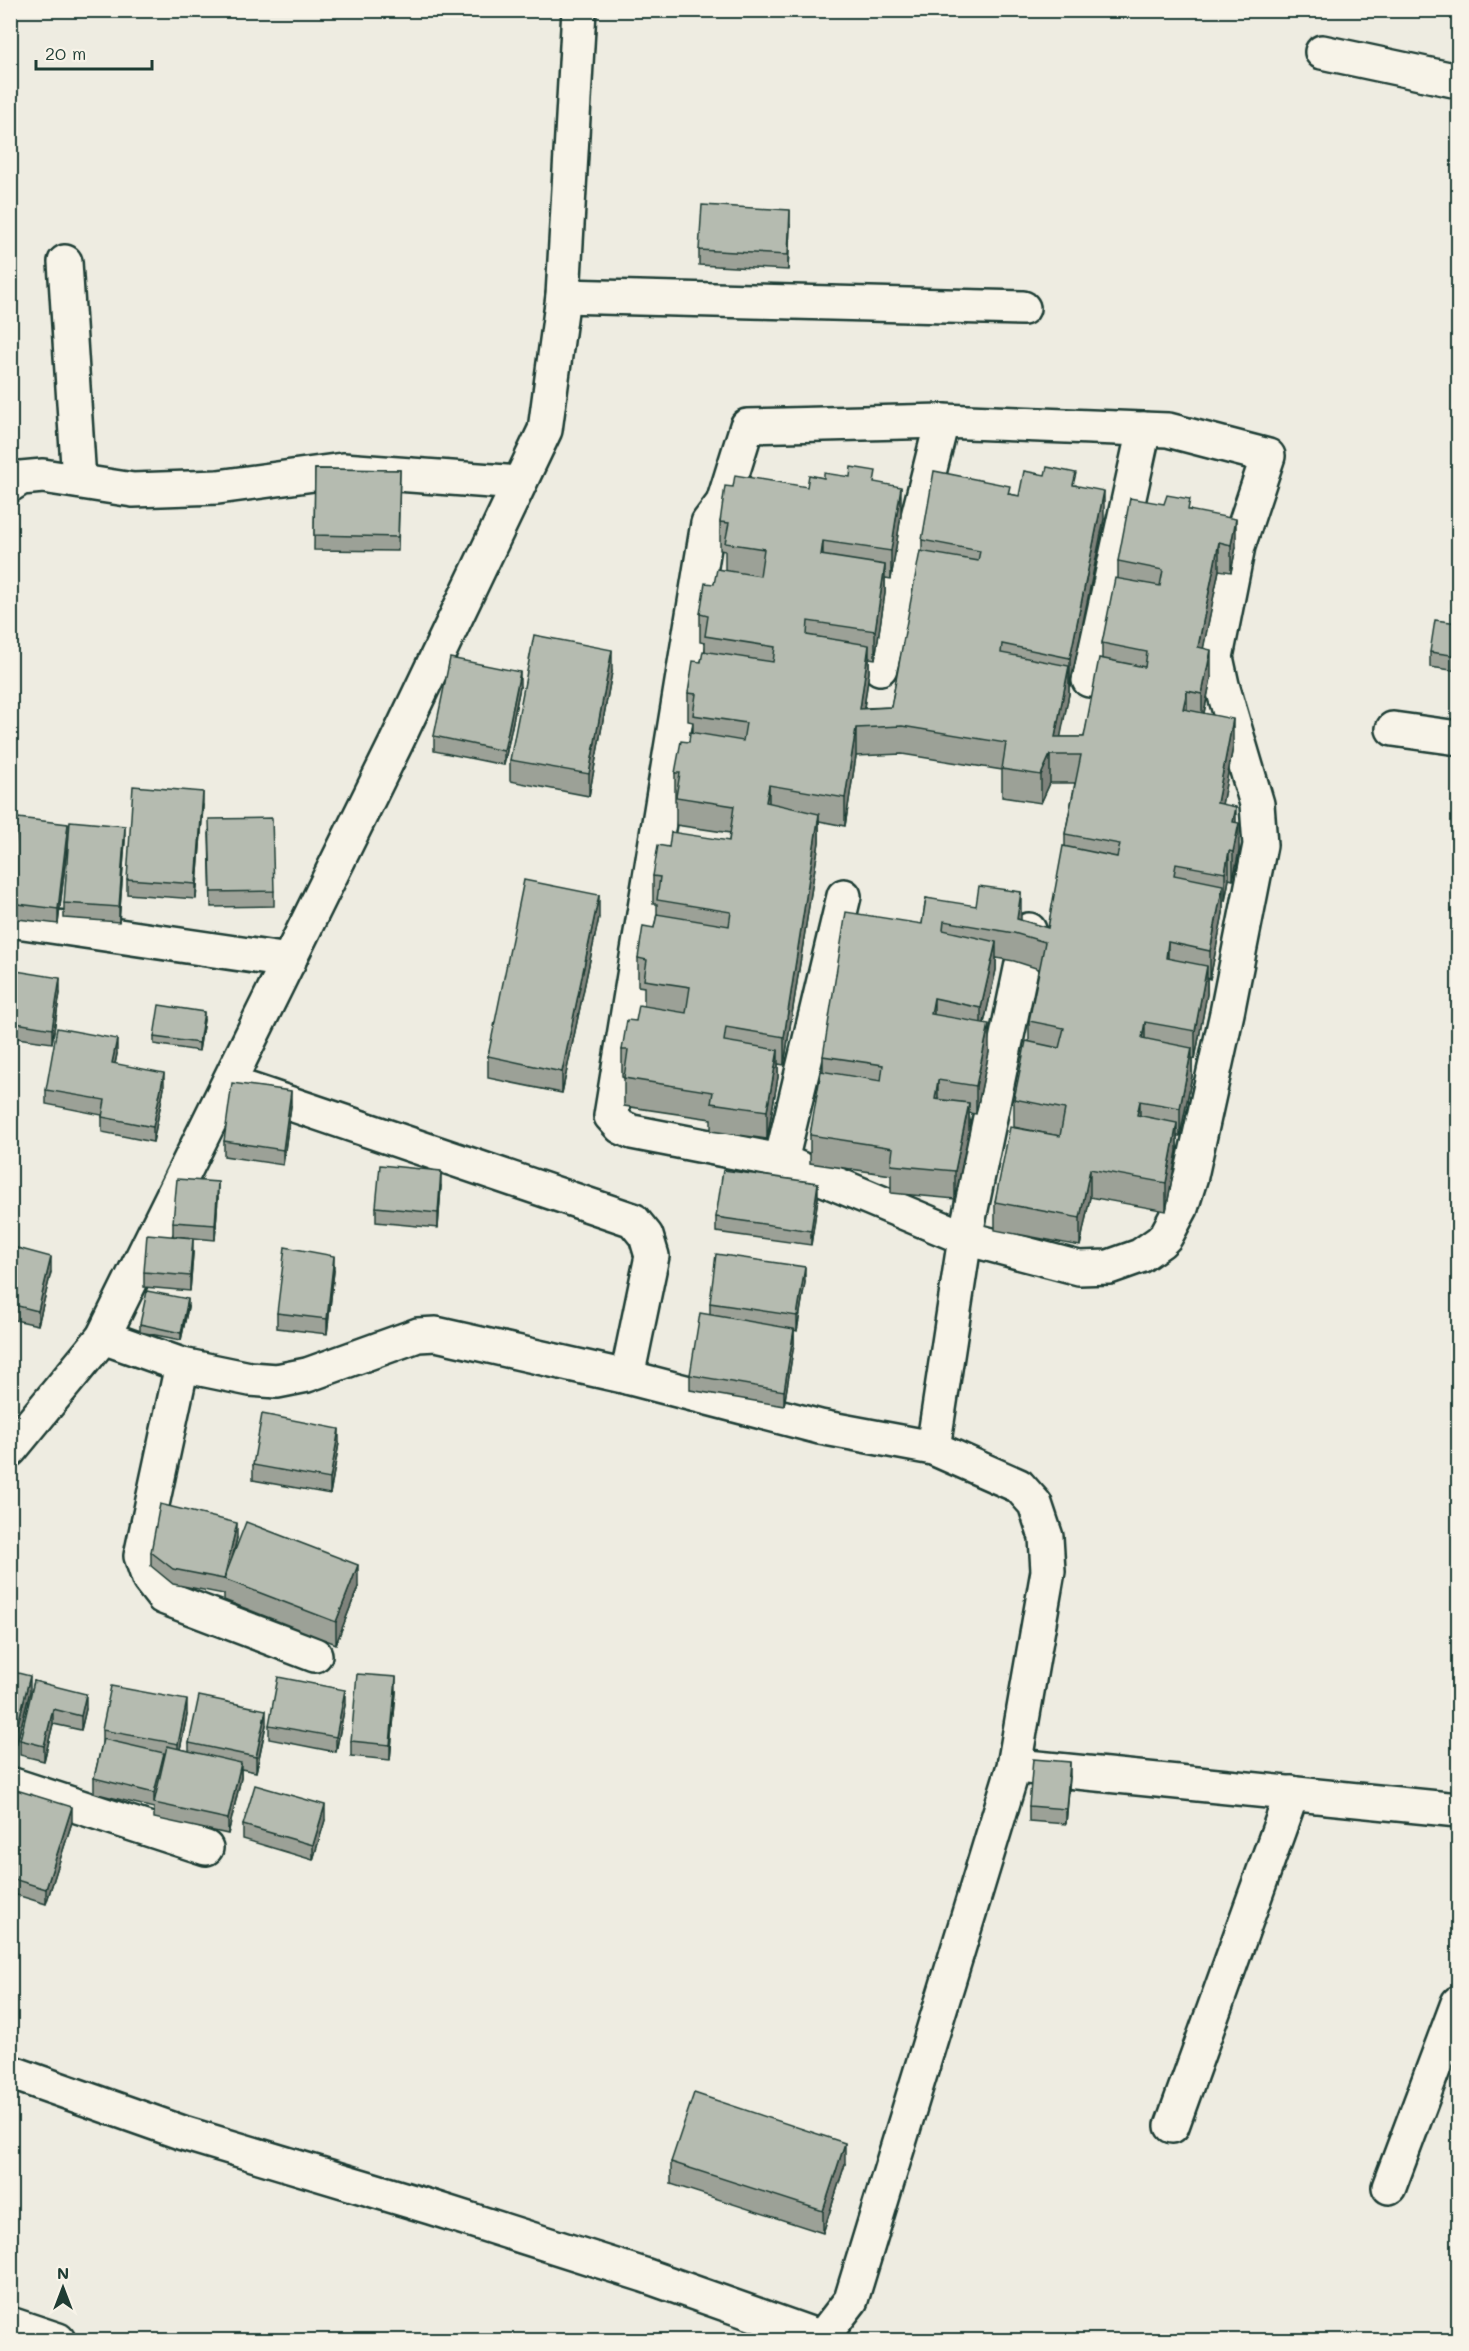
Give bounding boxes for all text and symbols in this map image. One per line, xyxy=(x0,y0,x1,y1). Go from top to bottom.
scale bar xyxy=(36,33,152,71)
text: 20 m xyxy=(45,41,86,65)
north arrow xyxy=(33,2258,93,2318)
text: N xyxy=(57,2262,69,2283)

